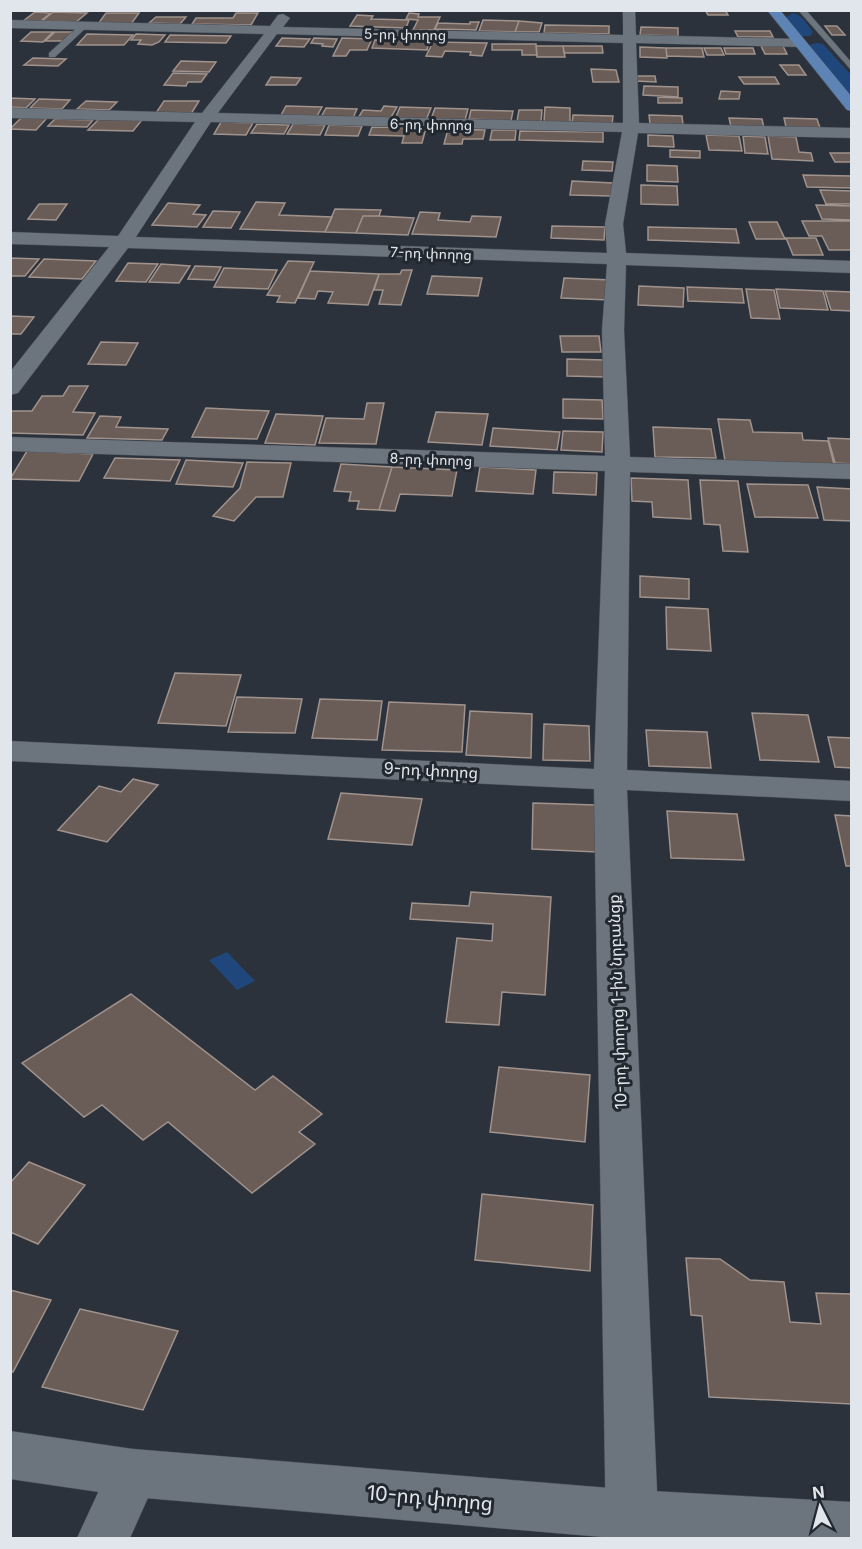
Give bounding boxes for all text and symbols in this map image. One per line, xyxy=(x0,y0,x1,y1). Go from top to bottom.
street label: 5-րդ փողոց xyxy=(364,25,446,43)
street label: 6-րդ փողոց xyxy=(390,115,472,133)
street label: 7-րդ փողոց xyxy=(390,243,472,263)
street label: 8-րդ փողոց xyxy=(389,449,473,469)
street label: 9-րդ փողոց xyxy=(383,758,479,782)
street label: 10-րդ փողոց 1-ին նրբանցք xyxy=(603,894,631,1110)
north arrow xyxy=(790,1477,850,1537)
street label: 10-րդ փողոց xyxy=(366,1481,494,1515)
text: N xyxy=(811,1481,826,1503)

